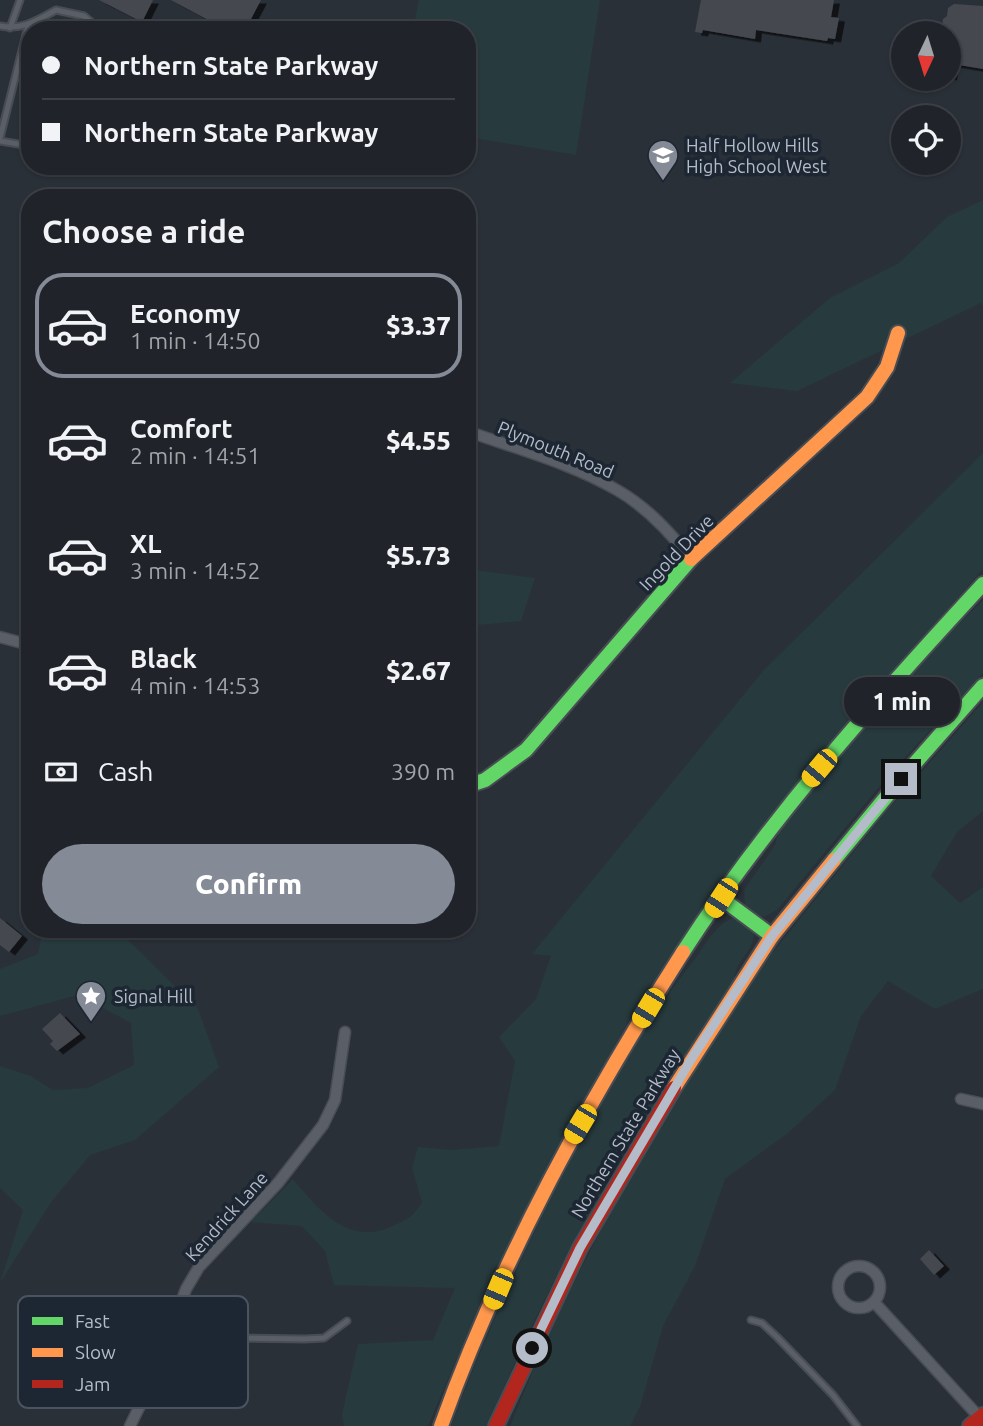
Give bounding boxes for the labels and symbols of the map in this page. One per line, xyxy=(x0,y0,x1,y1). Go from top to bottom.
north arrow xyxy=(891,21,961,91)
place label: Half Hollow Hills High School West xyxy=(686,135,827,176)
school or university icon: Half Hollow Hills High School West xyxy=(646,138,680,182)
street label: Plymouth Road xyxy=(495,417,617,481)
street label: Ingold Drive xyxy=(635,510,717,594)
callout: 1 min xyxy=(843,678,959,726)
car xyxy=(798,745,841,791)
route end xyxy=(885,763,917,795)
car xyxy=(701,875,742,921)
place icon: Signal Hill xyxy=(74,979,108,1023)
car xyxy=(629,985,668,1031)
place label: Signal Hill xyxy=(114,986,193,1006)
street label: Northern State Parkway xyxy=(567,1045,683,1221)
car xyxy=(561,1101,600,1147)
street label: Kendrick Lane xyxy=(181,1167,271,1265)
car xyxy=(481,1266,516,1312)
legend xyxy=(18,1296,248,1408)
text: Fast xyxy=(75,1310,110,1332)
route start xyxy=(516,1332,548,1364)
text: Slow xyxy=(75,1341,116,1363)
text: Jam xyxy=(75,1373,111,1395)

